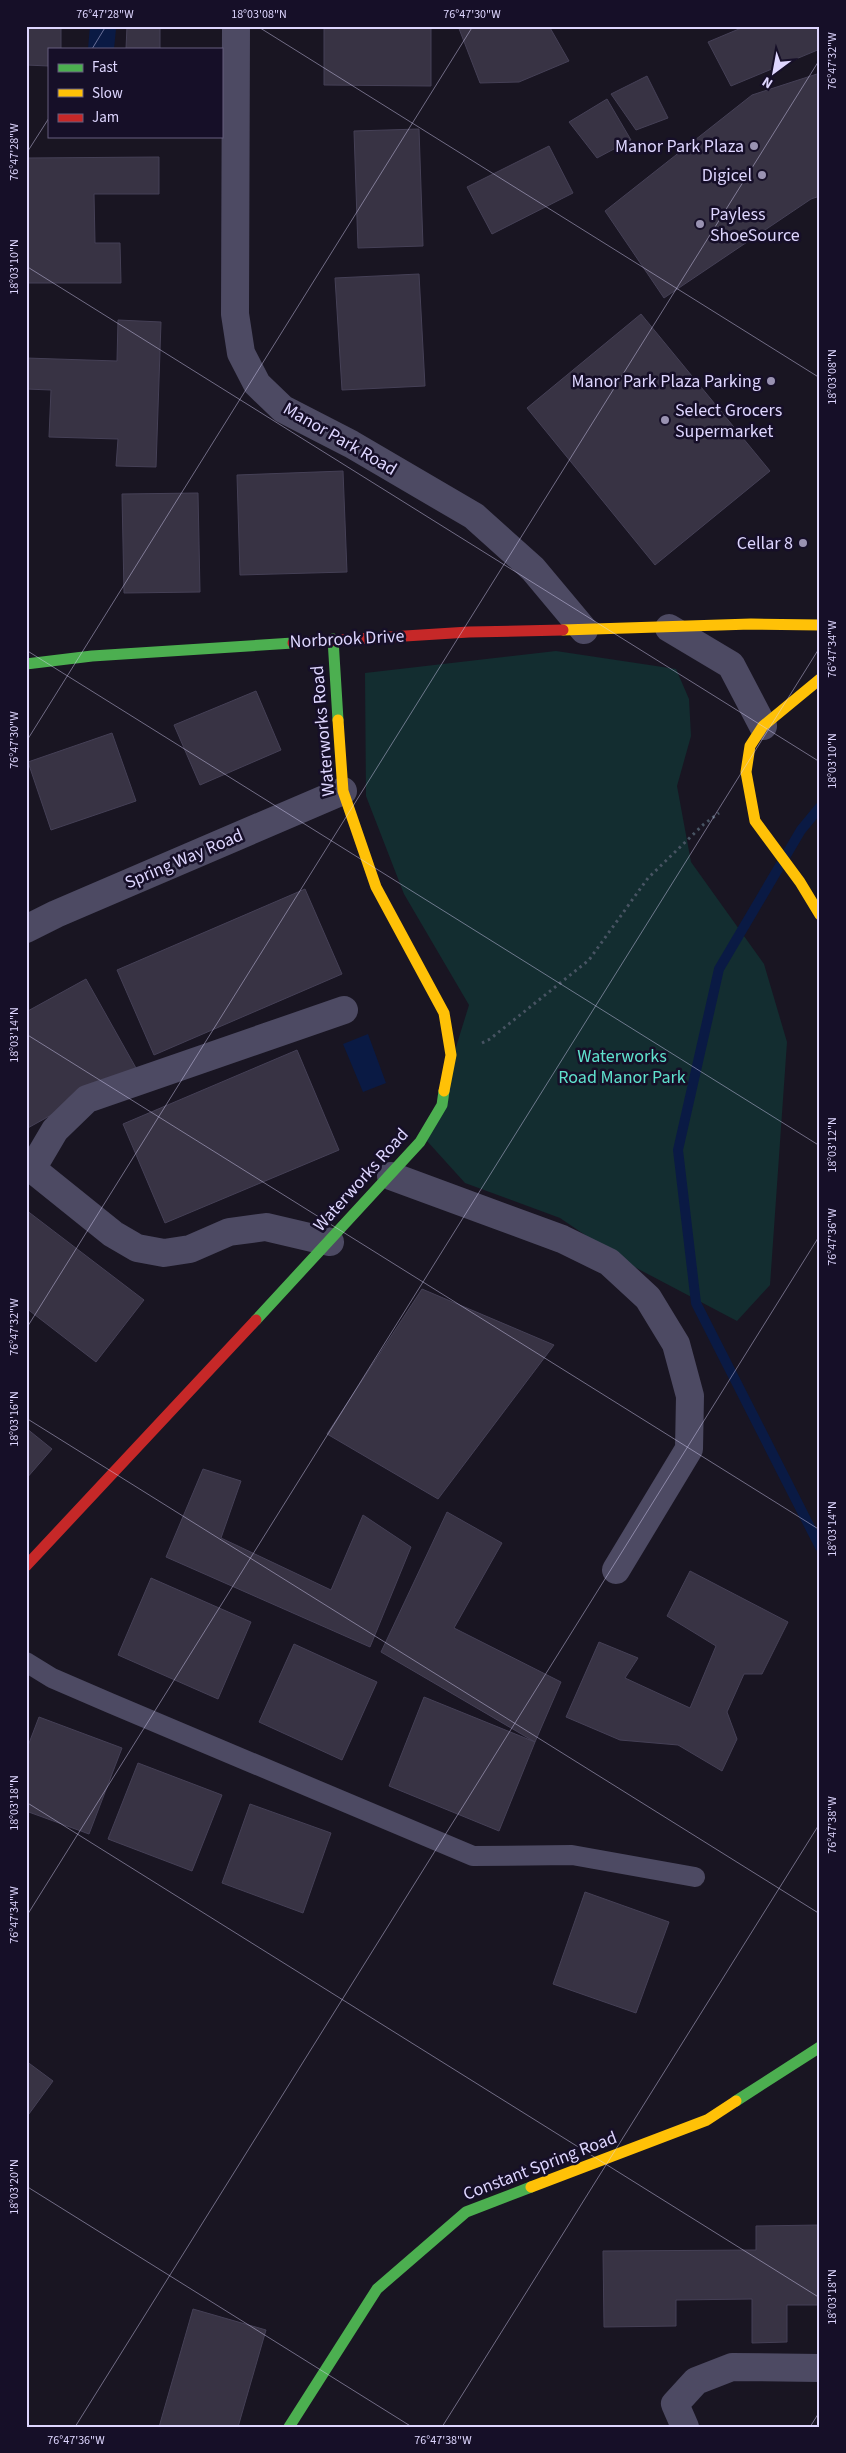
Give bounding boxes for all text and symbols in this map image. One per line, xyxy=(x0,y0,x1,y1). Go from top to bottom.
text: 76°47'28"W xyxy=(76,6,134,23)
text: 18°03'08"N xyxy=(231,6,287,23)
text: 76°47'30"W xyxy=(443,6,501,23)
text: 76°47'32"W xyxy=(824,32,841,90)
legend xyxy=(48,48,222,138)
north arrow xyxy=(748,48,798,98)
text: Fast xyxy=(92,57,118,78)
text: N xyxy=(758,71,777,93)
text: Slow xyxy=(92,83,123,104)
text: Jam xyxy=(92,107,119,128)
text: 76°47'28"W xyxy=(6,123,23,181)
place label: Manor Park Plaza xyxy=(615,134,744,159)
marker: Manor Park Plaza xyxy=(748,140,760,152)
place label: Digicel xyxy=(702,163,752,188)
marker: Digicel xyxy=(756,169,768,181)
place label: Payless ShoeSource xyxy=(710,202,800,248)
marker: Payless ShoeSource xyxy=(694,218,706,230)
text: 18°03'10"N xyxy=(6,239,23,295)
text: 18°03'08"N xyxy=(824,349,841,405)
place label: Manor Park Plaza Parking xyxy=(571,369,761,394)
marker: Manor Park Plaza Parking xyxy=(765,375,777,387)
street label: Manor Park Road xyxy=(279,396,401,482)
place label: Select Grocers Supermarket xyxy=(675,398,782,444)
marker: Select Grocers Supermarket xyxy=(659,414,671,426)
place label: Cellar 8 xyxy=(737,531,793,556)
marker: Cellar 8 xyxy=(797,537,809,549)
text: 76°47'34"W xyxy=(824,620,841,678)
street label: Norbrook Drive xyxy=(289,624,405,654)
street label: Waterworks Road xyxy=(305,664,341,798)
text: 76°47'30"W xyxy=(6,711,23,769)
text: 18°03'10"N xyxy=(824,733,841,789)
street label: Spring Way Road xyxy=(121,823,247,895)
text: 18°03'14"N xyxy=(6,1007,23,1063)
park label: Waterworks Road Manor Park xyxy=(558,1044,686,1090)
text: 18°03'12"N xyxy=(824,1117,841,1173)
street label: Waterworks Road xyxy=(308,1123,414,1237)
text: 76°47'36"W xyxy=(824,1208,841,1266)
text: 76°47'32"W xyxy=(6,1298,23,1356)
text: 18°03'16"N xyxy=(6,1391,23,1447)
text: 18°03'14"N xyxy=(824,1501,841,1557)
text: 18°03'18"N xyxy=(6,1775,23,1831)
text: 76°47'38"W xyxy=(824,1796,841,1854)
text: 76°47'34"W xyxy=(6,1886,23,1944)
street label: Constant Spring Road xyxy=(460,2125,620,2207)
text: 18°03'20"N xyxy=(6,2159,23,2215)
text: 18°03'18"N xyxy=(824,2269,841,2325)
text: 76°47'36"W xyxy=(47,2432,105,2449)
text: 76°47'38"W xyxy=(414,2432,472,2449)

